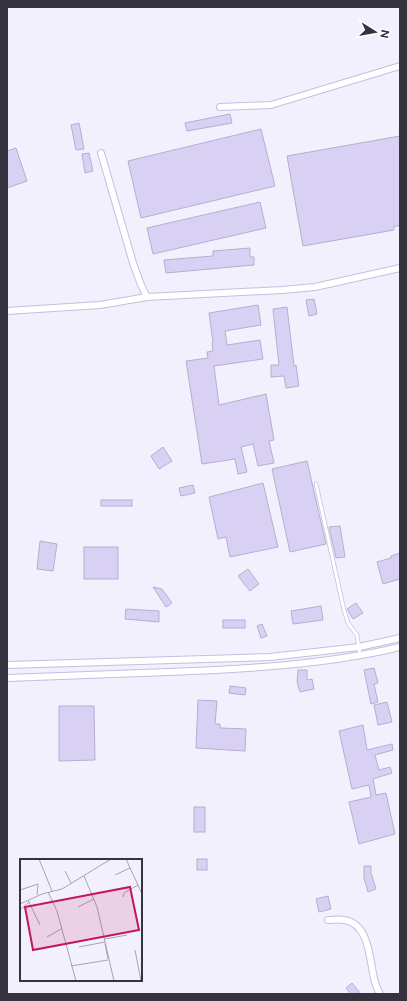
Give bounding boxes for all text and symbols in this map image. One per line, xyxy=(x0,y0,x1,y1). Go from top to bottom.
north arrow xyxy=(355,12,395,52)
text: N xyxy=(378,29,392,39)
inset map xyxy=(20,859,142,981)

